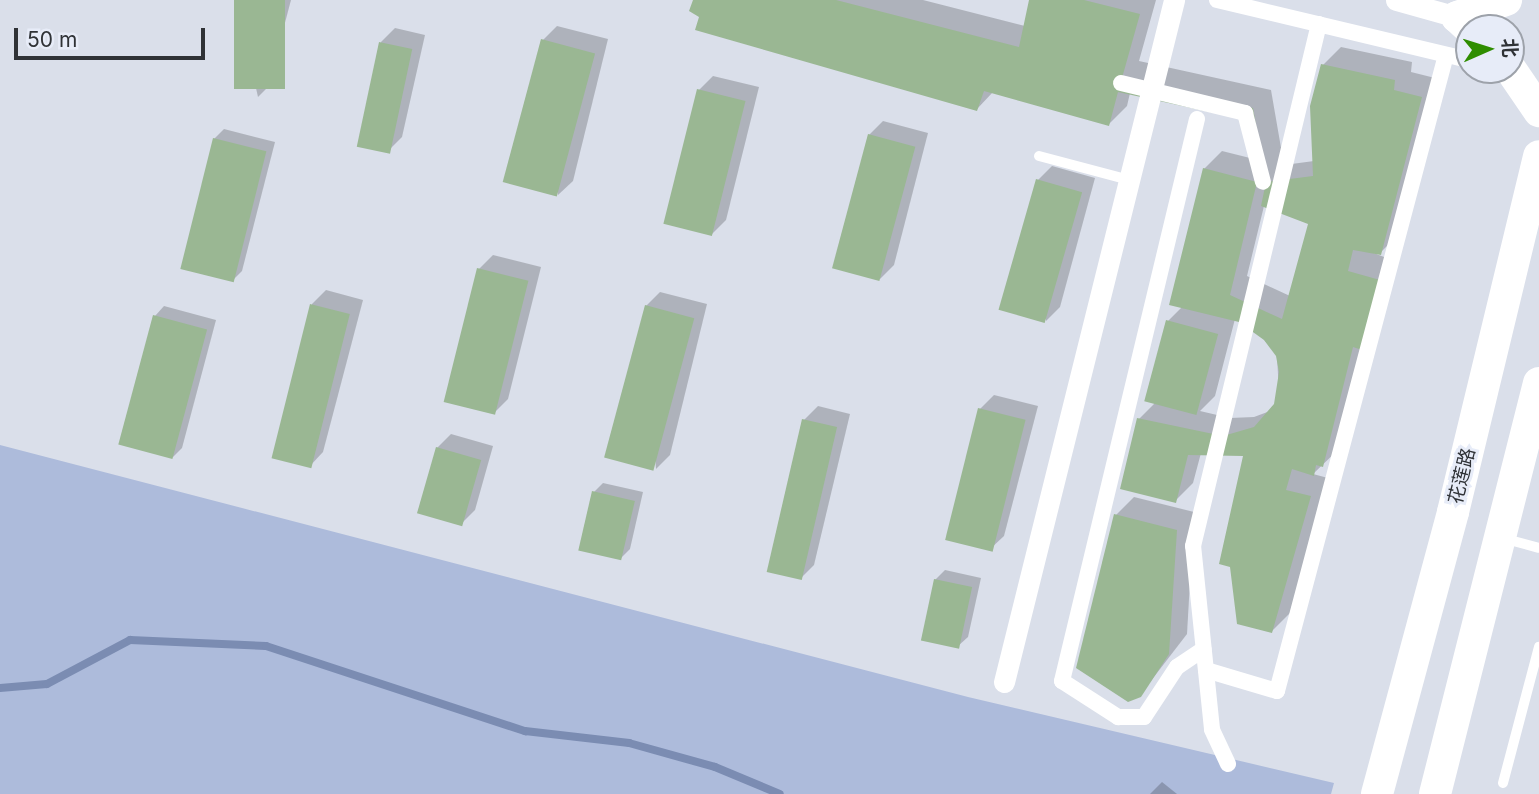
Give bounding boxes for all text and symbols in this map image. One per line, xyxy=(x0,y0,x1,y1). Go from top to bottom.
scale bar xyxy=(18,14,208,58)
north arrow xyxy=(1455,14,1525,84)
text: 50 m xyxy=(27,27,77,52)
text: 北 xyxy=(1497,38,1521,58)
street label: 花莲路 xyxy=(1444,446,1480,506)

